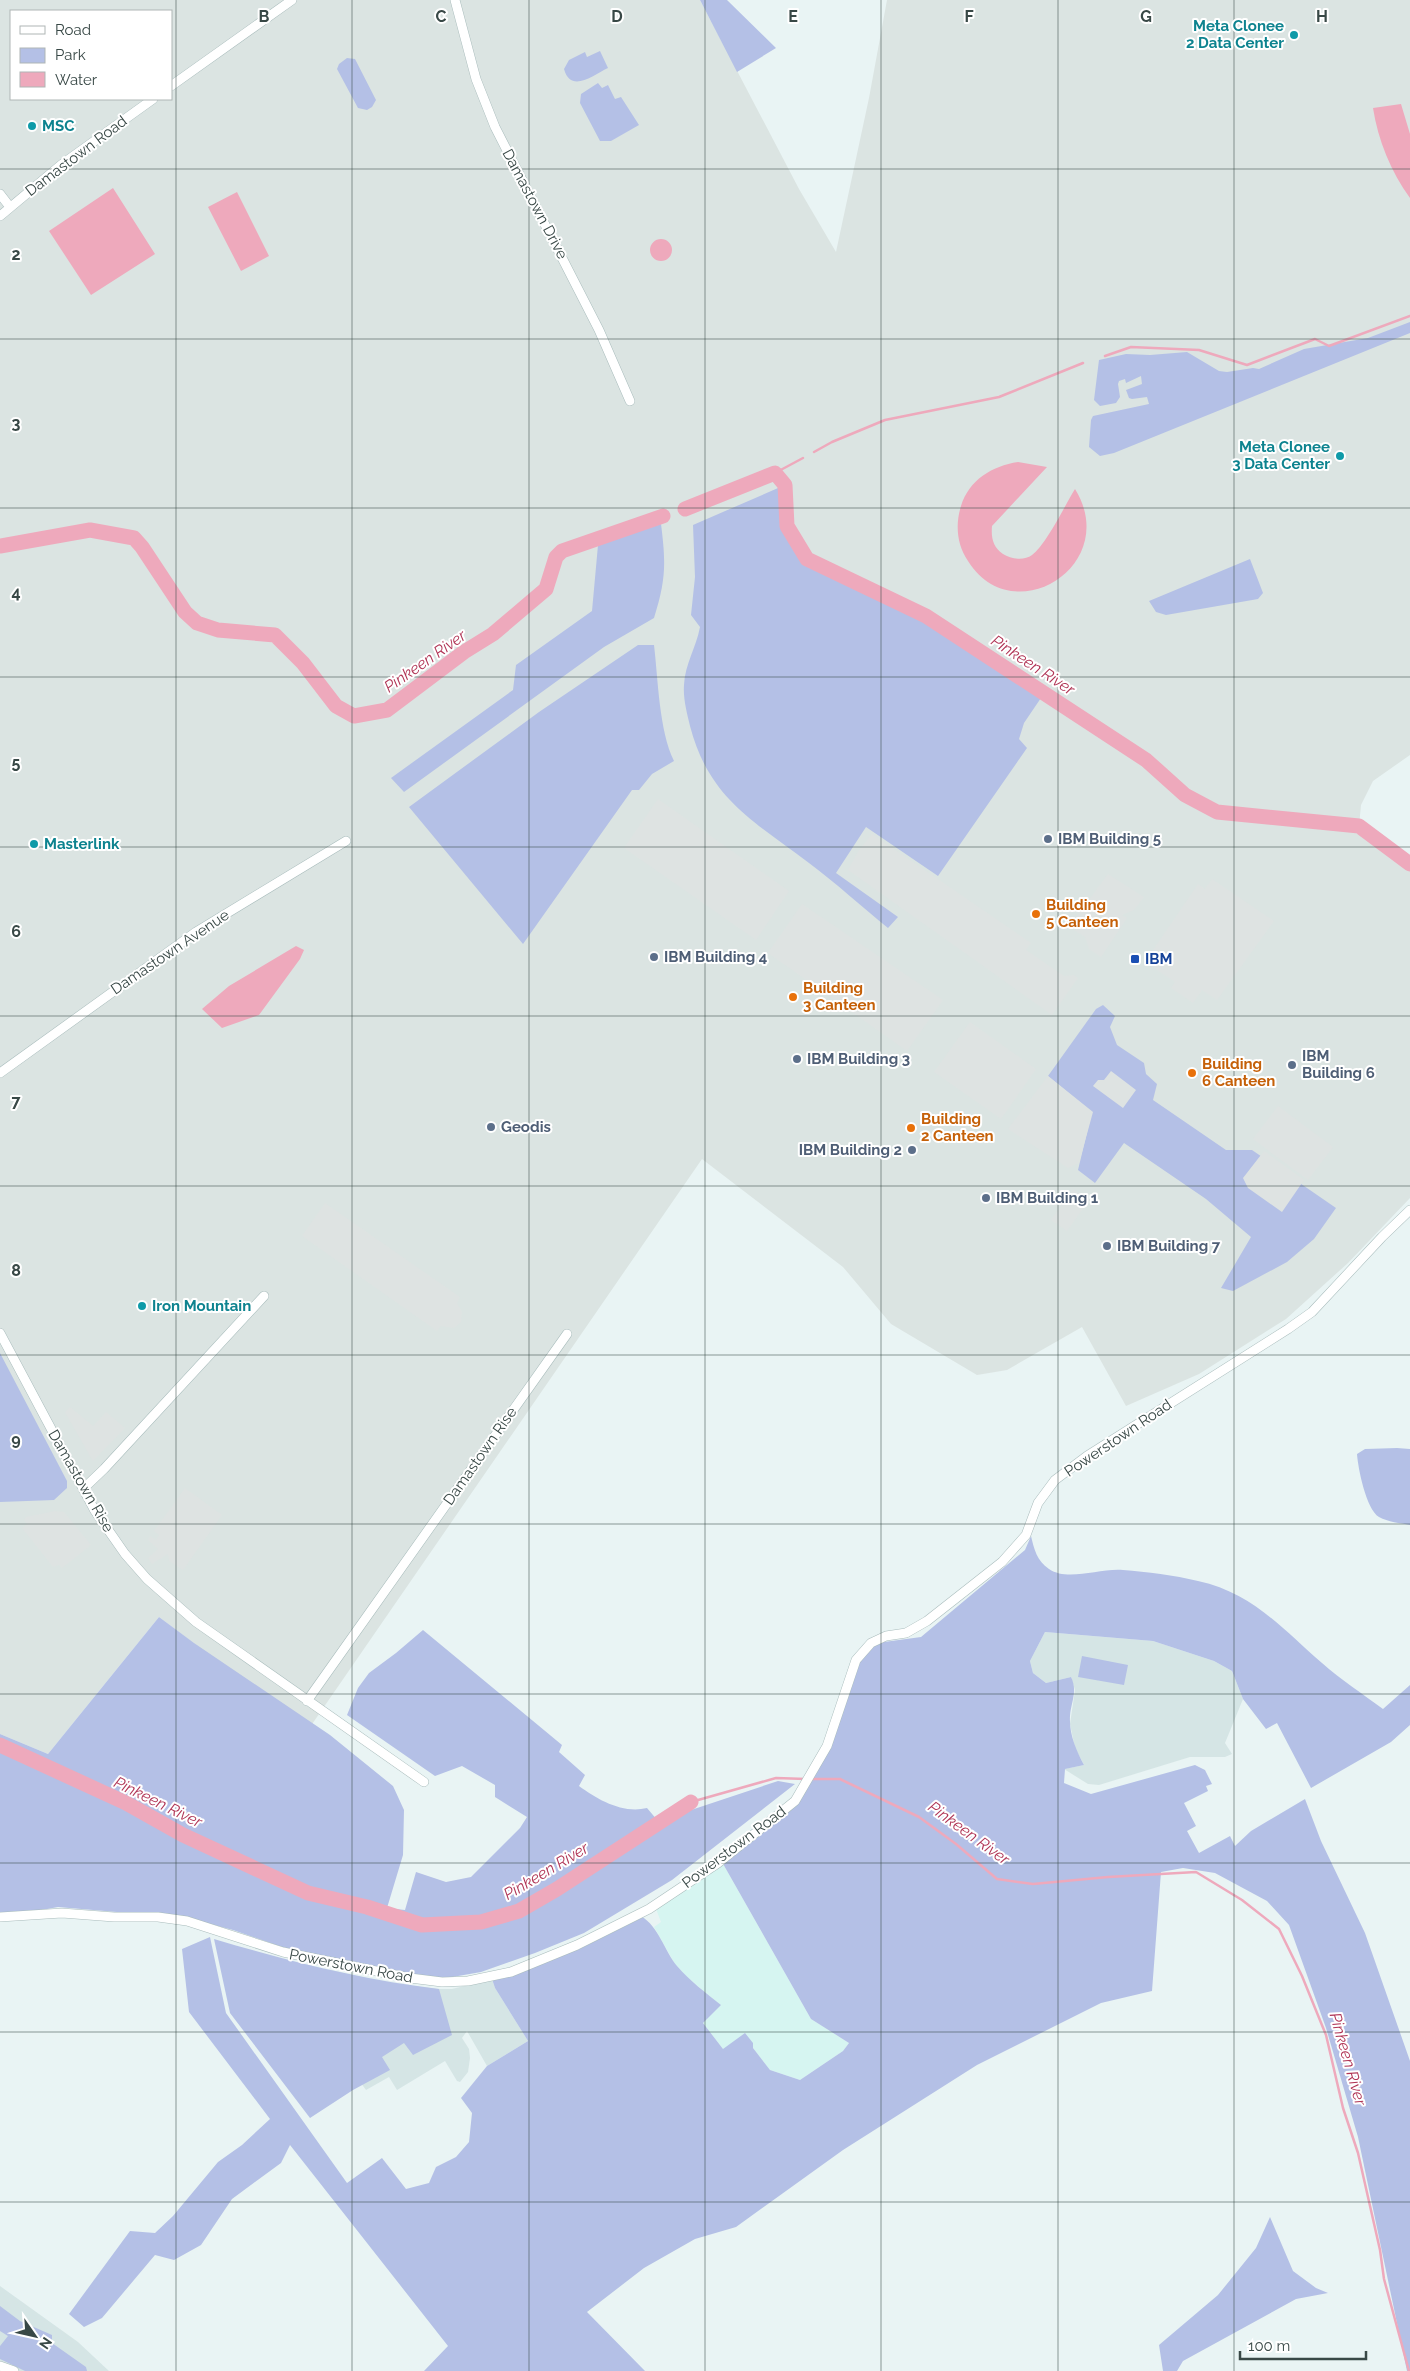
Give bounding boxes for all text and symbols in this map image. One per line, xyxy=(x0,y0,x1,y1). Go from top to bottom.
text: B xyxy=(259,7,270,26)
text: C xyxy=(436,7,447,26)
text: D xyxy=(611,7,623,26)
text: E xyxy=(788,7,798,26)
text: F xyxy=(964,7,974,26)
text: G xyxy=(1140,7,1152,26)
text: H xyxy=(1316,7,1328,26)
legend xyxy=(10,10,172,100)
place label: Meta Clonee 2 Data Center xyxy=(1186,17,1284,52)
text: Road xyxy=(55,21,91,39)
marker: Meta Clonee 2 Data Center xyxy=(1288,29,1300,41)
text: Park xyxy=(55,46,86,64)
text: Water xyxy=(55,71,98,89)
street label: Damastown Road xyxy=(22,112,130,200)
place label: MSC xyxy=(42,117,74,135)
marker: MSC xyxy=(26,120,38,132)
street label: Damastown Drive xyxy=(498,146,572,262)
text: 2 xyxy=(11,245,21,264)
text: 3 xyxy=(12,414,21,433)
place label: Meta Clonee 3 Data Center xyxy=(1232,438,1330,473)
marker: Meta Clonee 3 Data Center xyxy=(1334,450,1346,462)
text: 4 xyxy=(11,583,21,602)
water label: Pinkeen River xyxy=(380,626,470,696)
water label: Pinkeen River xyxy=(988,631,1079,699)
text: 5 xyxy=(12,753,21,772)
place label: IBM Building 5 xyxy=(1058,830,1161,848)
marker: IBM Building 5 xyxy=(1042,833,1054,845)
place label: Masterlink xyxy=(44,835,120,853)
marker: Masterlink xyxy=(28,838,40,850)
place label: Building 5 Canteen xyxy=(1046,896,1119,931)
street label: Damastown Avenue xyxy=(108,906,233,998)
marker: Building 5 Canteen xyxy=(1030,908,1042,920)
text: 6 xyxy=(11,922,21,941)
place label: IBM Building 4 xyxy=(664,948,768,966)
place label: IBM xyxy=(1145,950,1172,968)
marker: IBM Building 4 xyxy=(648,951,660,963)
marker: IBM xyxy=(1129,953,1141,965)
place label: Building 3 Canteen xyxy=(803,979,876,1014)
marker: Building 3 Canteen xyxy=(787,991,799,1003)
place label: IBM Building 6 xyxy=(1302,1047,1375,1082)
place label: IBM Building 3 xyxy=(807,1050,910,1068)
marker: IBM Building 3 xyxy=(791,1053,803,1065)
place label: Building 6 Canteen xyxy=(1202,1055,1275,1090)
marker: IBM Building 6 xyxy=(1286,1059,1298,1071)
marker: Building 6 Canteen xyxy=(1186,1067,1198,1079)
text: 7 xyxy=(12,1092,21,1111)
place label: Building 2 Canteen xyxy=(921,1110,994,1145)
place label: Geodis xyxy=(501,1118,551,1136)
marker: Geodis xyxy=(485,1121,497,1133)
marker: Building 2 Canteen xyxy=(905,1122,917,1134)
place label: IBM Building 2 xyxy=(799,1141,902,1159)
marker: IBM Building 2 xyxy=(906,1144,918,1156)
place label: IBM Building 1 xyxy=(996,1189,1099,1207)
marker: IBM Building 1 xyxy=(980,1192,992,1204)
place label: IBM Building 7 xyxy=(1117,1237,1221,1255)
marker: IBM Building 7 xyxy=(1101,1240,1113,1252)
text: 8 xyxy=(11,1261,21,1280)
place label: Iron Mountain xyxy=(152,1297,251,1315)
marker: Iron Mountain xyxy=(136,1300,148,1312)
street label: Powerstown Road xyxy=(1061,1395,1175,1481)
street label: Damastown Rise xyxy=(440,1403,521,1508)
street label: Damastown Rise xyxy=(44,1427,118,1536)
text: 9 xyxy=(11,1430,21,1449)
water label: Pinkeen River xyxy=(111,1773,206,1832)
water label: Pinkeen River xyxy=(925,1797,1014,1869)
street label: Powerstown Road xyxy=(679,1802,789,1892)
water label: Pinkeen River xyxy=(500,1838,592,1904)
street label: Powerstown Road xyxy=(288,1945,414,1987)
water label: Pinkeen River xyxy=(1326,2010,1370,2108)
north arrow xyxy=(10,2311,60,2361)
scale bar xyxy=(1240,2328,1366,2360)
text: N xyxy=(36,2334,55,2352)
text: 100 m xyxy=(1248,2337,1290,2355)

